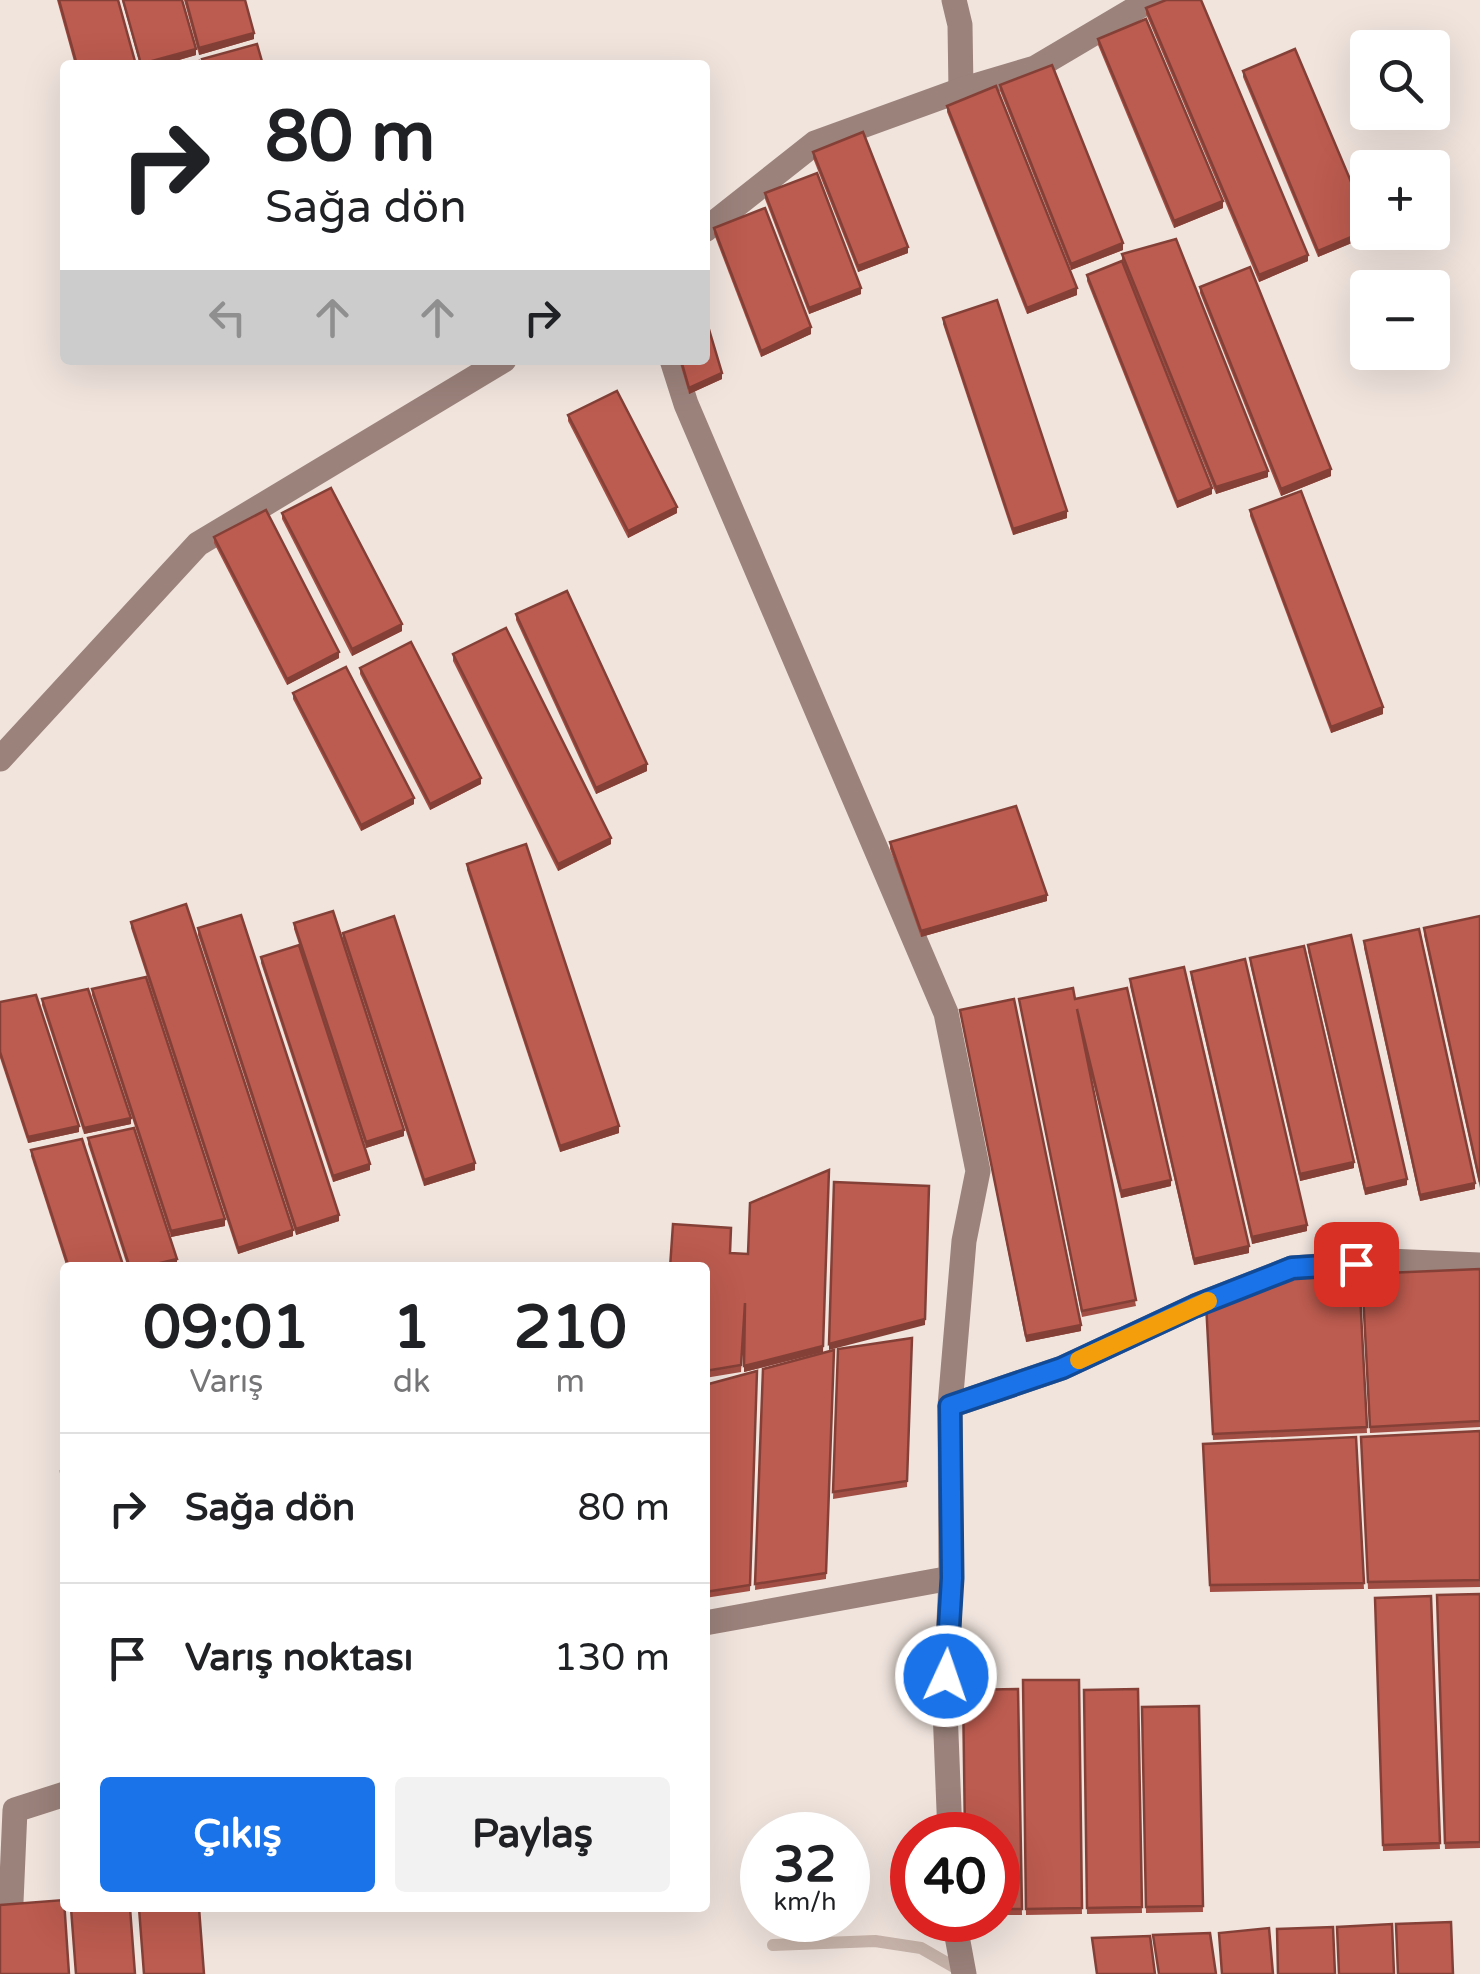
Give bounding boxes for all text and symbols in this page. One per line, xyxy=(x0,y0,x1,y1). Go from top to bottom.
map controls xyxy=(1350,30,1450,370)
button: search xyxy=(1350,30,1450,130)
text: 80 m xyxy=(265,96,435,180)
icon: right xyxy=(100,100,230,230)
button: + xyxy=(1350,150,1450,250)
text: Sağa dön xyxy=(265,181,467,235)
button: − xyxy=(1350,270,1450,370)
icon: left xyxy=(200,290,255,345)
icon: ahead xyxy=(305,290,360,345)
icon: ahead xyxy=(410,290,465,345)
icon: right xyxy=(515,290,570,345)
pin xyxy=(1314,1222,1399,1307)
icon: arrive xyxy=(1329,1237,1384,1292)
text: 09:01 xyxy=(143,1292,310,1364)
text: 1 xyxy=(393,1292,430,1364)
text: 210 xyxy=(514,1292,627,1364)
text: Varış xyxy=(189,1363,263,1401)
text: dk xyxy=(393,1363,430,1401)
text: m xyxy=(556,1363,585,1401)
icon: right xyxy=(100,1481,155,1536)
text: Sağa dön xyxy=(185,1485,355,1531)
text: 80 m xyxy=(578,1485,670,1531)
position arrow xyxy=(894,1624,998,1728)
icon: arrive xyxy=(100,1631,155,1686)
text: Varış noktası xyxy=(185,1635,413,1681)
text: 130 m xyxy=(554,1635,670,1681)
button: Çıkış xyxy=(100,1777,375,1892)
button: Paylaş xyxy=(395,1777,670,1892)
speed limit sign: 40 xyxy=(890,1812,1020,1942)
text: 32 xyxy=(774,1835,836,1895)
text: km/h xyxy=(774,1887,836,1917)

